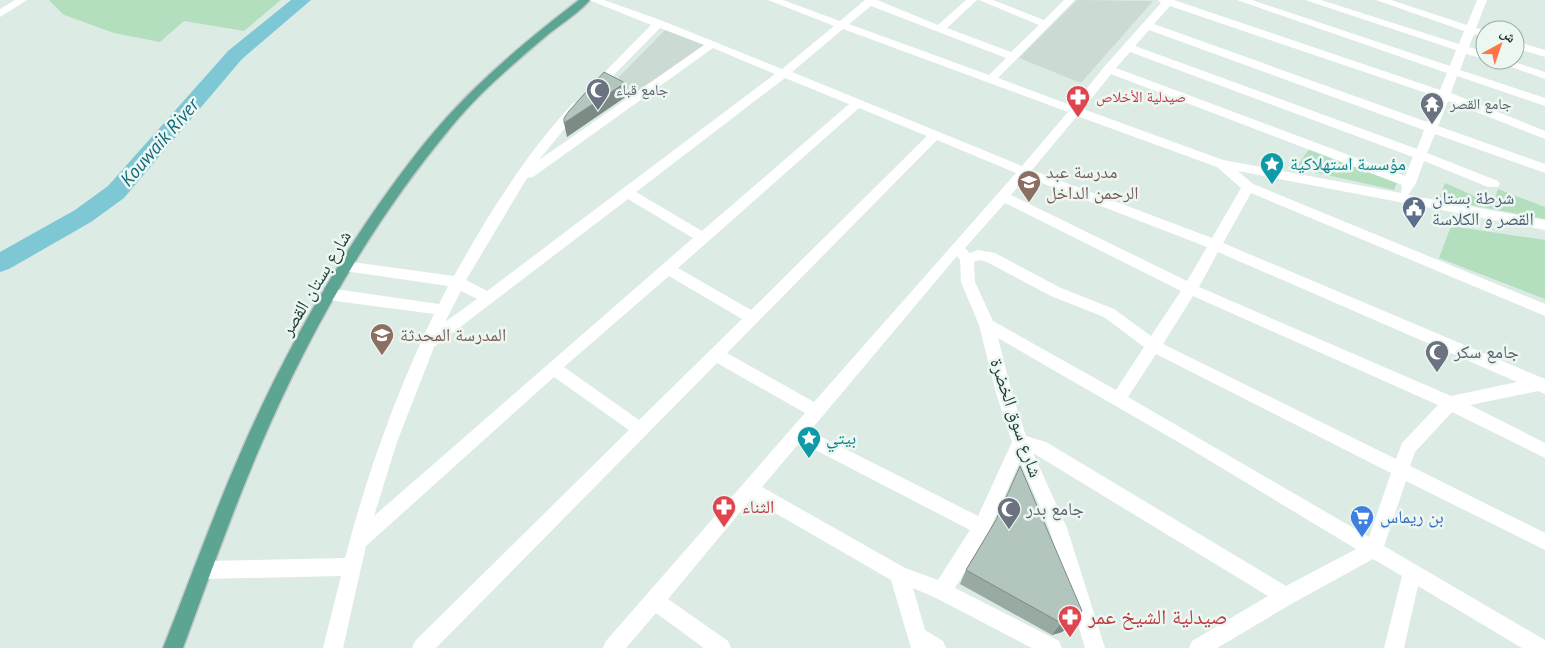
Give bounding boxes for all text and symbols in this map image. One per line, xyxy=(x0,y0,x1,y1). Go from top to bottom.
north arrow xyxy=(1475,20,1525,70)
text: ش xyxy=(1497,23,1520,47)
mosque icon: جامع قباء xyxy=(585,77,611,111)
place label: جامع قباء xyxy=(616,80,669,100)
pharmacy icon: صيدلية اﻷخلاص xyxy=(1065,84,1091,118)
place label: صيدلية اﻷخلاص xyxy=(1096,87,1186,107)
temple icon: جامع القصر xyxy=(1419,91,1445,125)
water label: Kouwaik River xyxy=(114,92,205,191)
place label: جامع القصر xyxy=(1449,94,1512,114)
place icon: مؤسسة استهلاكية xyxy=(1259,151,1285,185)
place label: مؤسسة استهلاكية xyxy=(1290,152,1406,175)
place label: مدرسة عبد الرحمن الداخل xyxy=(1046,160,1139,204)
school or university icon: مدرسة عبد الرحمن الداخل xyxy=(1016,169,1042,203)
place label: شرطة بستان القصر و الكلاسة xyxy=(1432,186,1534,230)
public building icon: شرطة بستان القصر و الكلاسة xyxy=(1401,195,1427,229)
street label: شارع بستان القصر xyxy=(275,226,356,340)
school or university icon: المدرسة المحدثة xyxy=(369,322,395,356)
place label: المدرسة المحدثة xyxy=(400,323,506,346)
mosque icon: جامع سكر xyxy=(1424,339,1450,373)
place label: جامع سكر xyxy=(1453,340,1519,364)
street label: شارع سوق الخضرة xyxy=(985,355,1048,480)
place icon: بيتي xyxy=(796,425,822,459)
place label: بيتي xyxy=(826,426,856,453)
pharmacy icon: الثناء xyxy=(711,494,737,528)
place label: الثناء xyxy=(742,495,774,518)
mosque icon: جامع بدر xyxy=(996,496,1022,530)
place label: جامع بدر xyxy=(1025,497,1084,521)
supermarket icon: بن ريماس xyxy=(1349,504,1375,538)
place label: بن ريماس xyxy=(1380,505,1444,528)
place label: صيدلية الشيخ عمر xyxy=(1087,603,1227,630)
pharmacy icon: صيدلية الشيخ عمر xyxy=(1057,604,1083,638)

